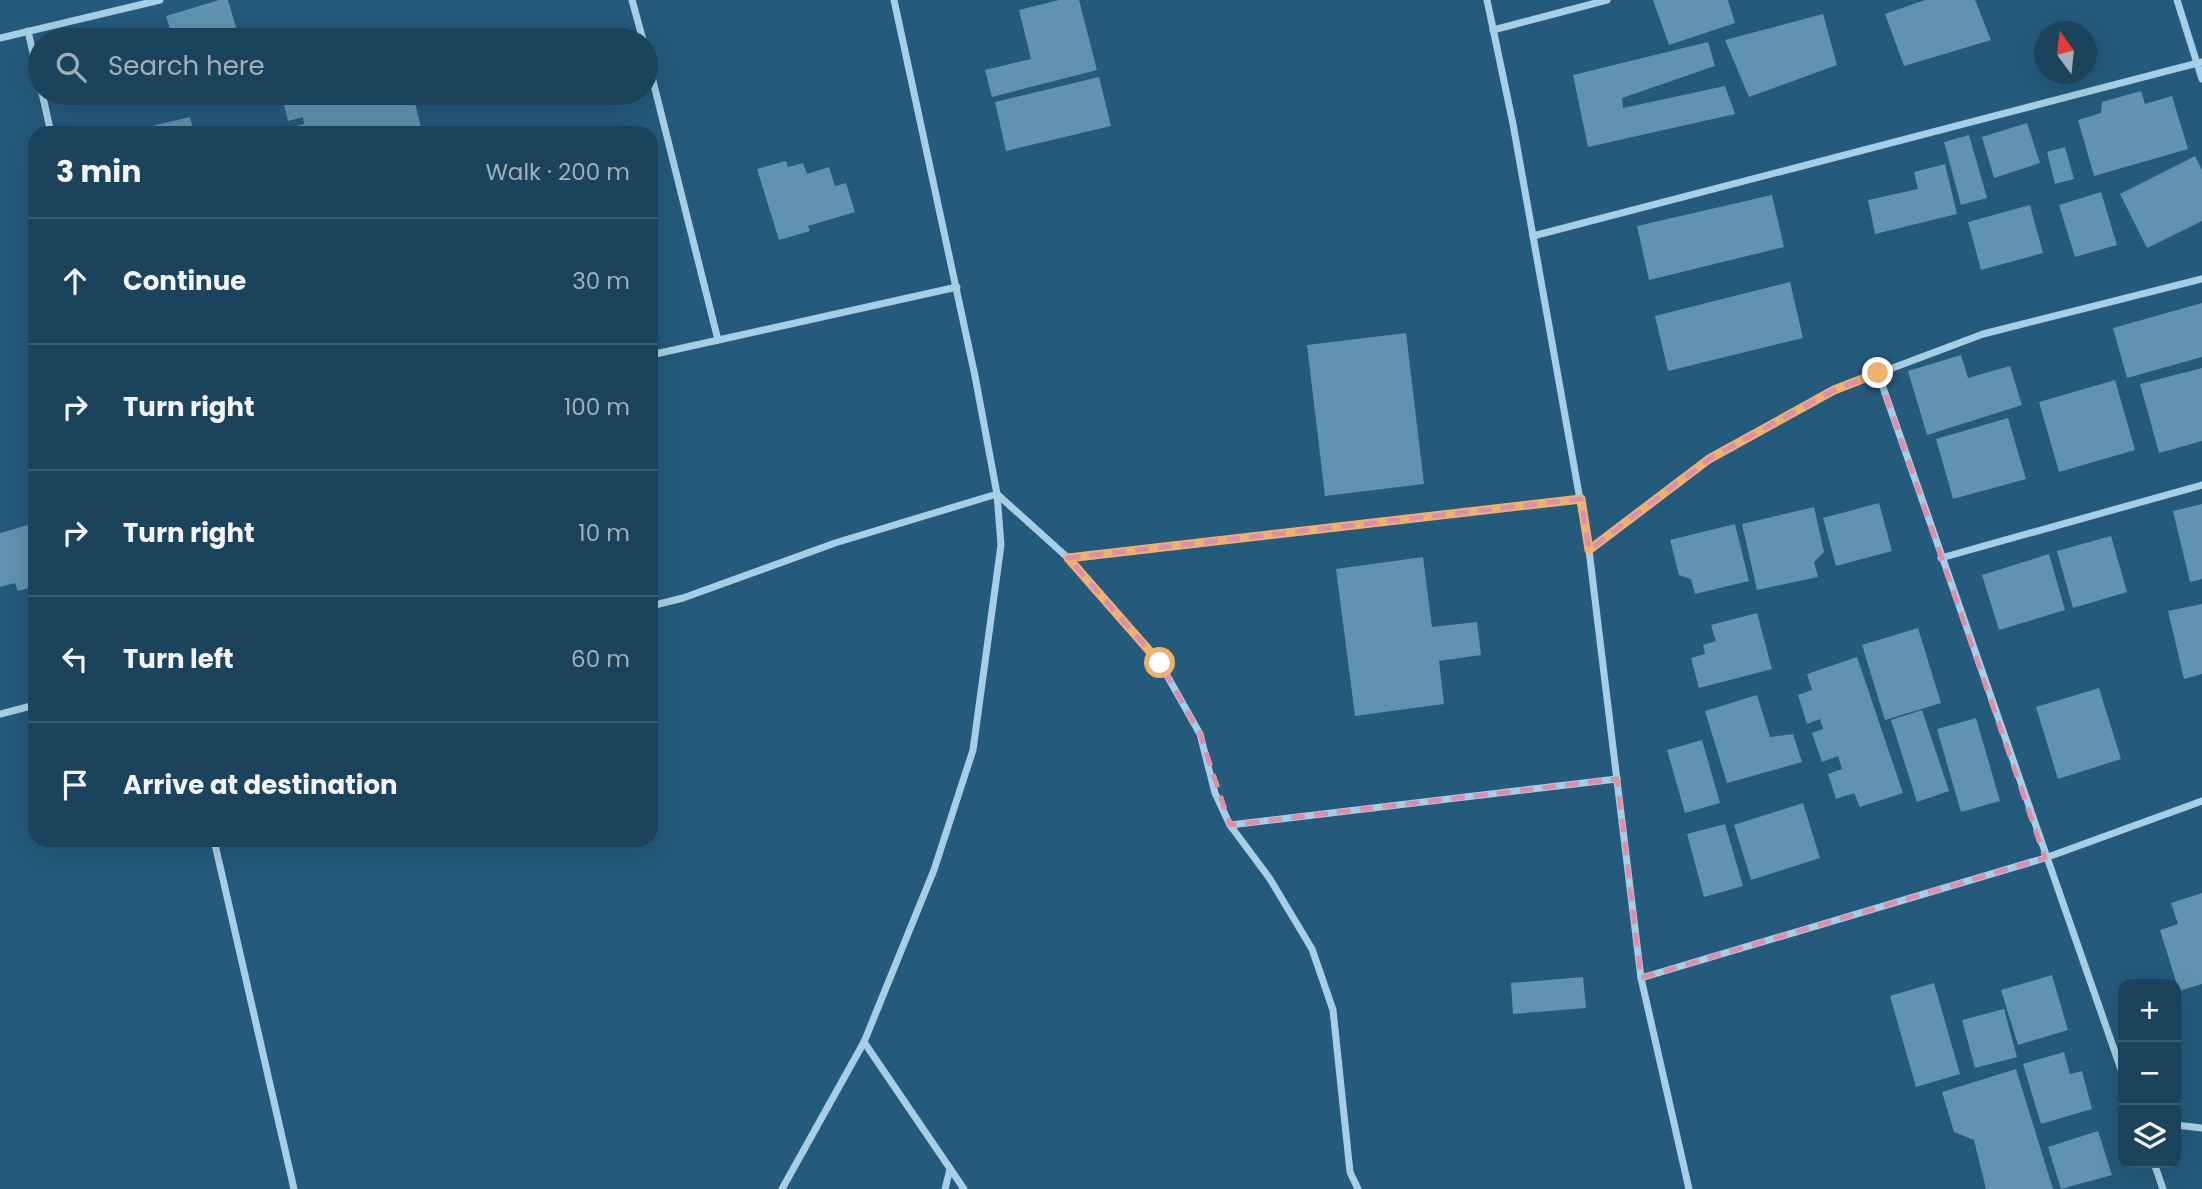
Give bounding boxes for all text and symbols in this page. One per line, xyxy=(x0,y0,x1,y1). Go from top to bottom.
north arrow xyxy=(2034,21,2097,84)
search box xyxy=(28,28,658,105)
icon: search xyxy=(52,48,90,86)
text: Search here xyxy=(108,48,265,84)
text: 3 min xyxy=(56,150,141,193)
text: Walk · 200 m xyxy=(485,156,630,188)
icon: ahead xyxy=(56,262,94,300)
text: Continue xyxy=(123,263,246,299)
text: 30 m xyxy=(572,265,630,297)
route end xyxy=(1862,357,1893,388)
icon: right xyxy=(56,388,94,426)
text: Turn right xyxy=(123,389,255,425)
text: 100 m xyxy=(564,391,630,423)
icon: right xyxy=(56,514,94,552)
text: Turn right xyxy=(123,515,255,551)
text: 10 m xyxy=(578,517,630,549)
icon: left xyxy=(56,640,94,678)
text: Turn left xyxy=(123,641,234,677)
text: 60 m xyxy=(571,643,630,675)
route start xyxy=(1144,647,1175,678)
icon: arrive xyxy=(56,766,94,804)
text: Arrive at destination xyxy=(123,767,398,803)
map controls xyxy=(2118,979,2181,1168)
button: + xyxy=(2118,979,2181,1042)
button: − xyxy=(2118,1042,2181,1105)
button: layers xyxy=(2118,1105,2181,1168)

